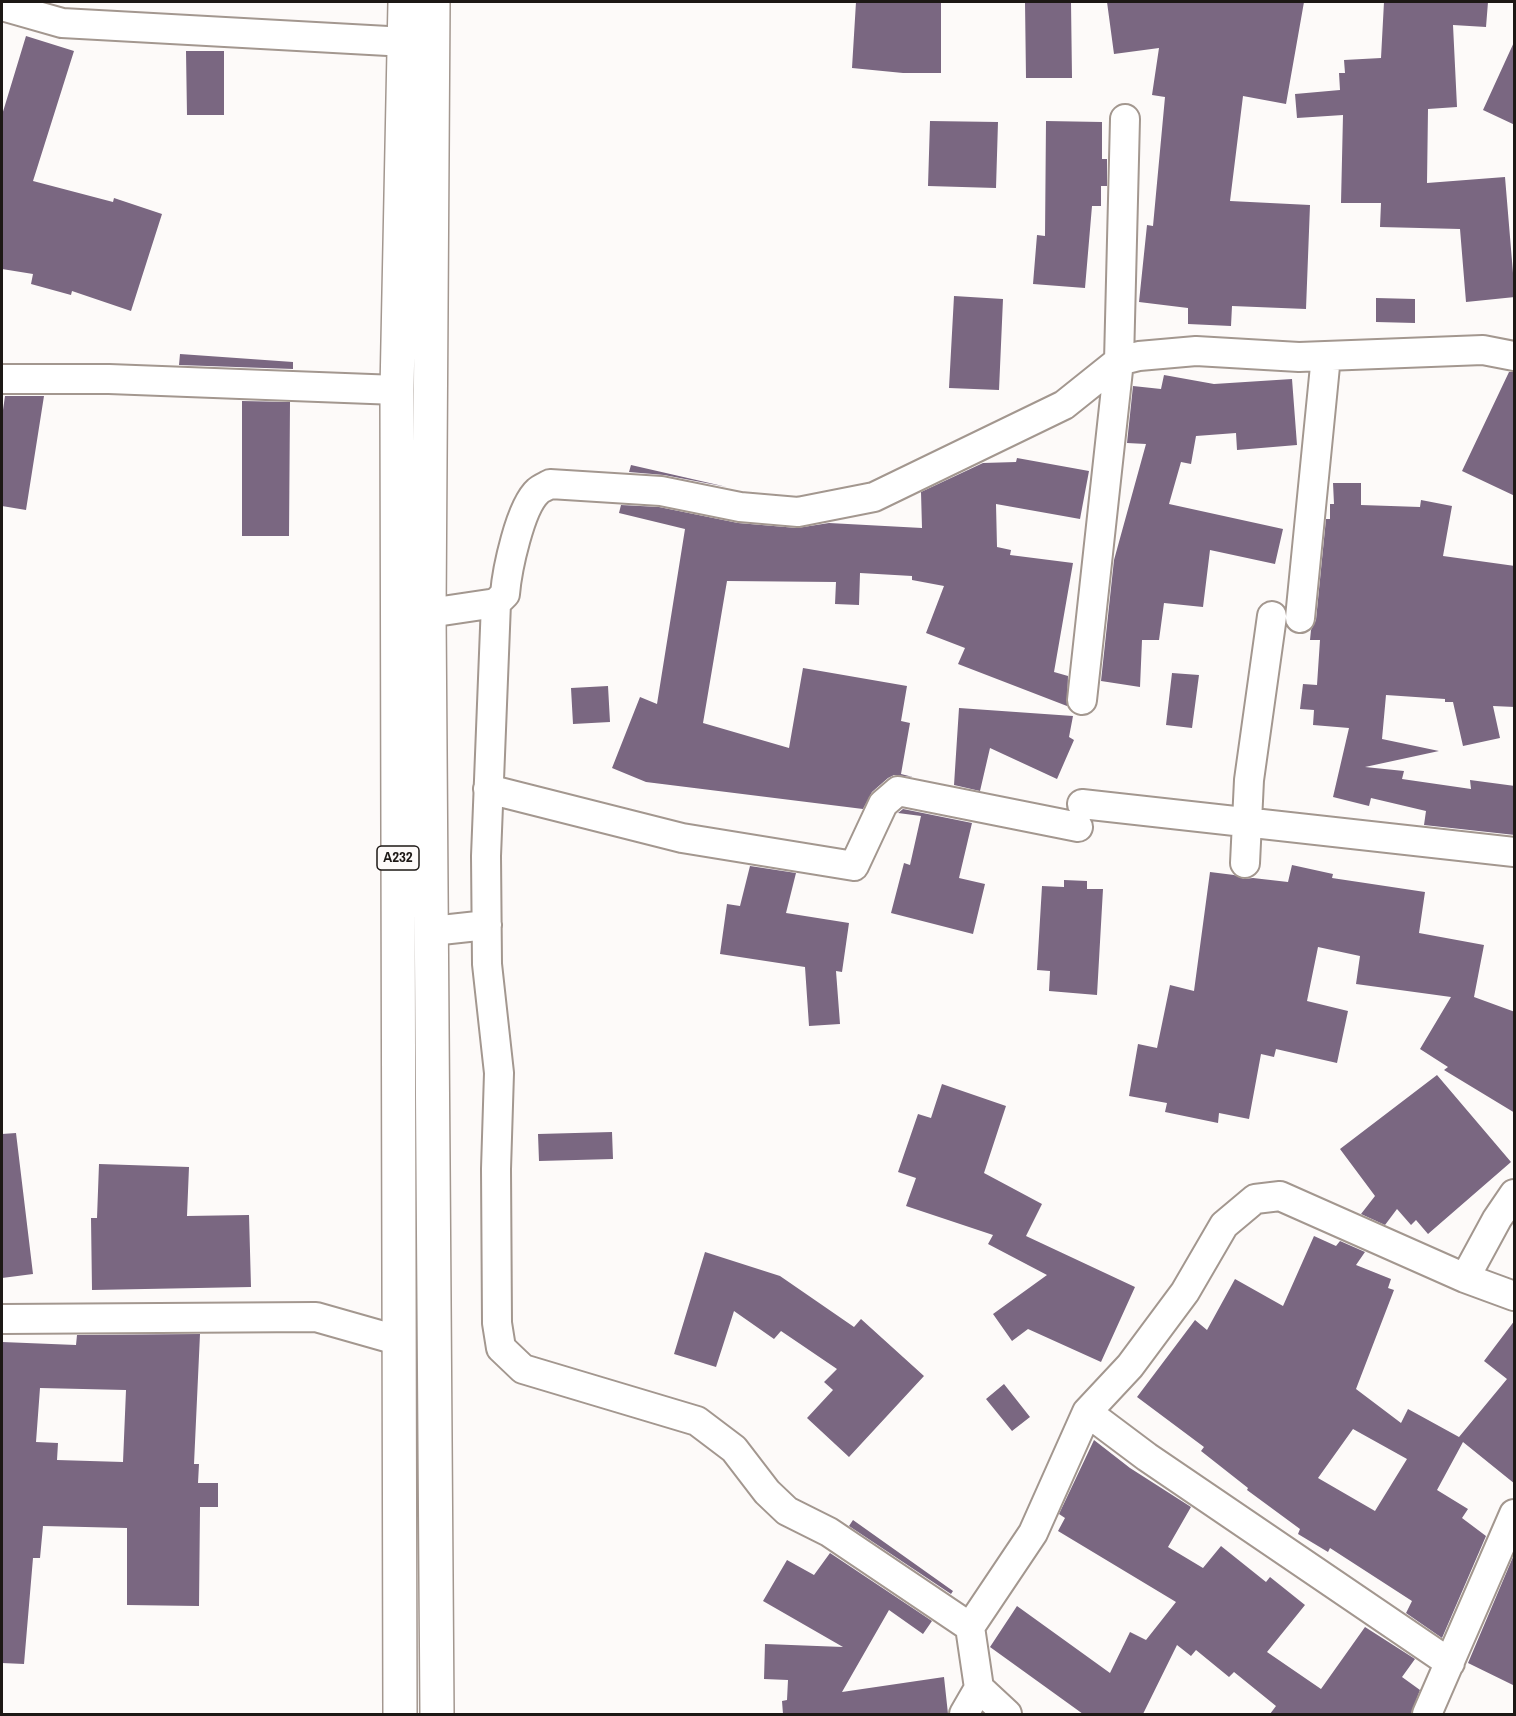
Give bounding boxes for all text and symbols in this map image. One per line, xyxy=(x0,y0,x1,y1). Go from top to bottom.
road number: A232 xyxy=(377,846,419,870)

